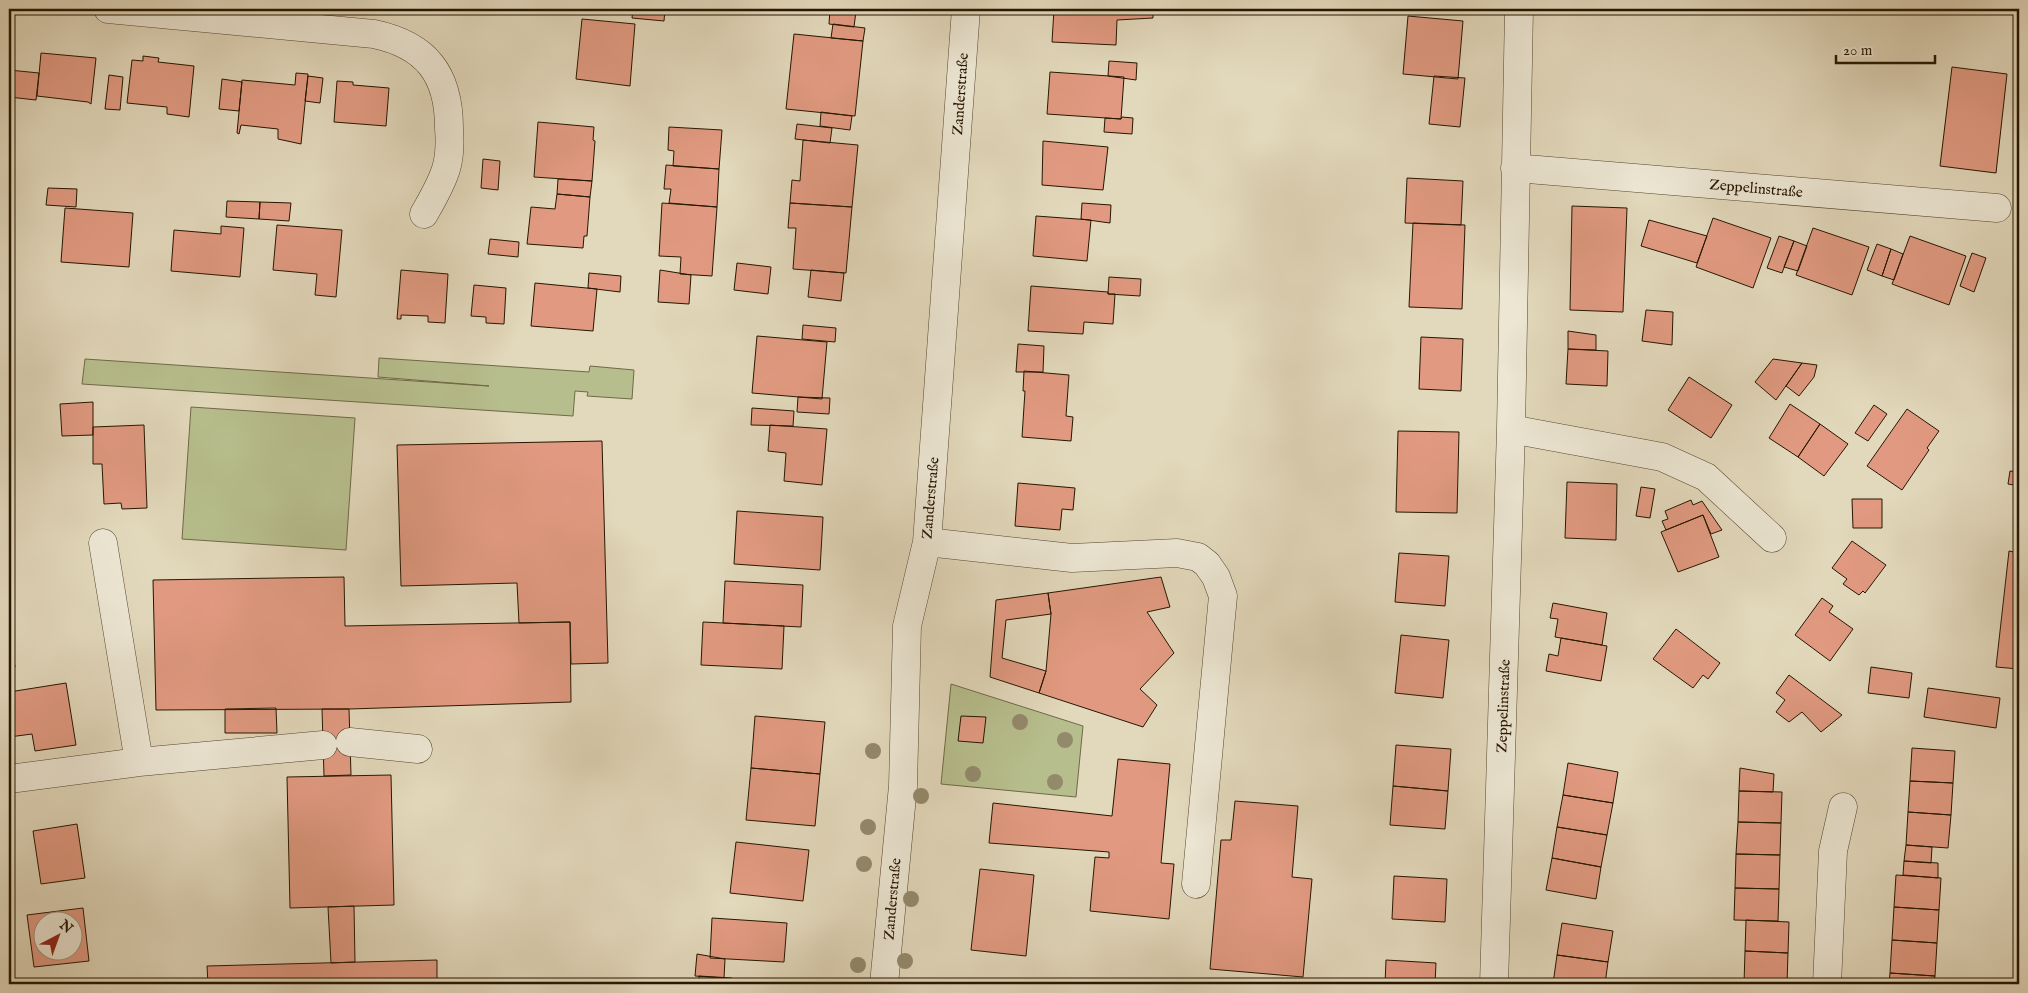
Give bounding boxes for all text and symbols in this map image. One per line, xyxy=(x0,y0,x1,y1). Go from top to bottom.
scale bar xyxy=(1836,32,1934,64)
text: 20 m xyxy=(1843,41,1873,60)
street label: Zanderstraße xyxy=(948,52,973,136)
street label: Zeppelinstraße xyxy=(1708,175,1804,202)
street label: Zanderstraße xyxy=(917,456,944,540)
street label: Zeppelinstraße xyxy=(1492,659,1515,753)
street label: Zanderstraße xyxy=(879,857,906,941)
north arrow xyxy=(32,910,82,960)
text: N xyxy=(55,916,76,938)

